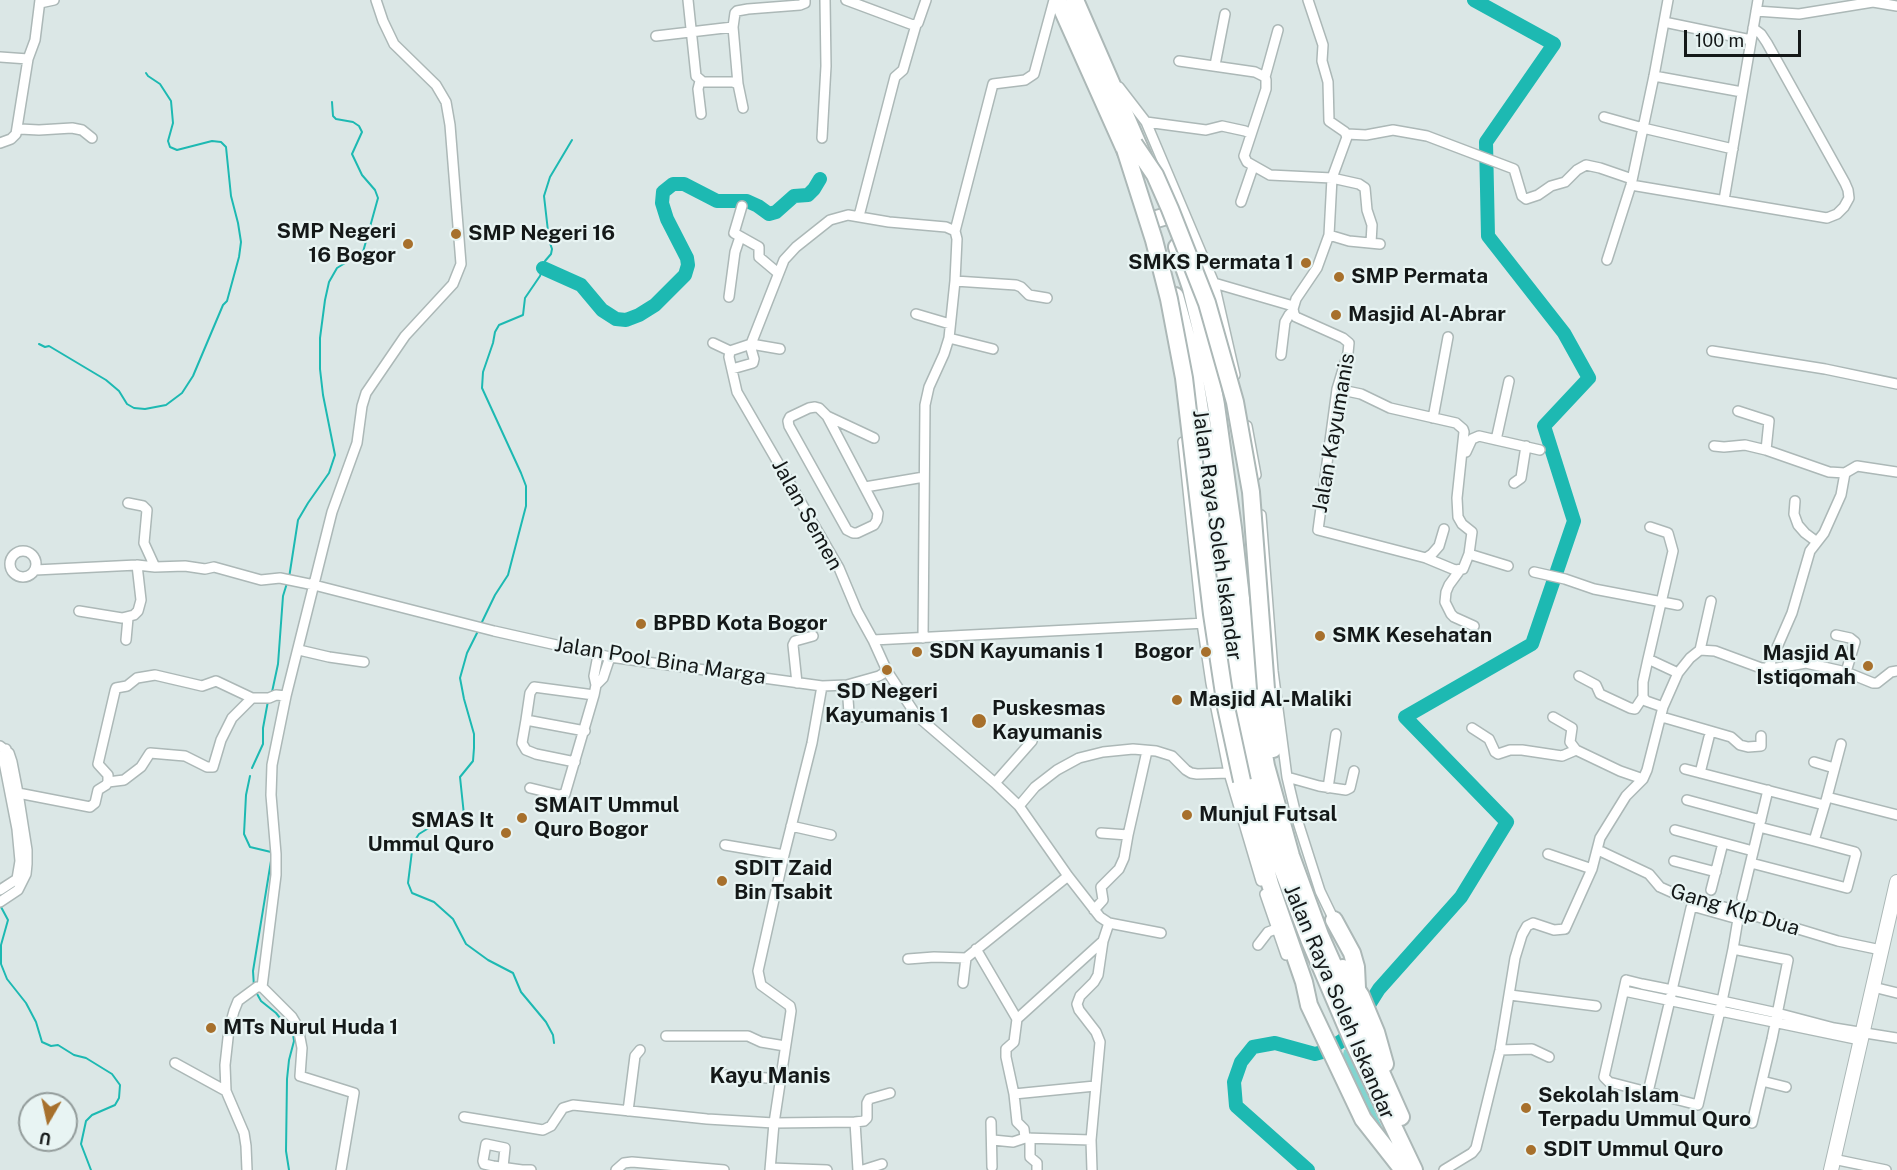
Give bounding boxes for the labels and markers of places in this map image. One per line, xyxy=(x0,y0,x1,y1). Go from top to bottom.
place label: SMP Negeri 16 Bogor xyxy=(276,219,396,269)
place label: SMP Negeri 16 xyxy=(468,221,615,247)
marker: SMP Negeri 16 xyxy=(449,227,463,241)
marker: SMP Negeri 16 Bogor xyxy=(401,237,415,251)
place label: SMKS Permata 1 xyxy=(1128,250,1294,276)
marker: SMKS Permata 1 xyxy=(1299,256,1313,270)
place label: SMP Permata xyxy=(1351,264,1488,290)
marker: SMP Permata xyxy=(1332,270,1346,284)
place label: Masjid Al-Abrar xyxy=(1348,302,1506,328)
marker: Masjid Al-Abrar xyxy=(1329,308,1343,322)
place label: BPBD Kota Bogor xyxy=(653,611,827,637)
marker: BPBD Kota Bogor xyxy=(634,617,648,631)
place label: SMK Kesehatan xyxy=(1332,623,1492,649)
marker: SMK Kesehatan xyxy=(1313,629,1327,643)
place label: SDN Kayumanis 1 xyxy=(929,639,1104,665)
place label: Bogor xyxy=(1134,639,1194,665)
place label: Masjid Al Istiqomah xyxy=(1756,641,1856,691)
marker: SDN Kayumanis 1 xyxy=(910,645,924,659)
marker: Bogor xyxy=(1199,645,1213,659)
marker: Masjid Al Istiqomah xyxy=(1861,659,1875,673)
marker: SD Negeri Kayumanis 1 xyxy=(880,663,894,677)
place label: SD Negeri Kayumanis 1 xyxy=(825,679,949,729)
place label: Masjid Al-Maliki xyxy=(1189,687,1352,713)
marker: Masjid Al-Maliki xyxy=(1170,693,1184,707)
place label: Puskesmas Kayumanis xyxy=(992,696,1106,746)
marker: Puskesmas Kayumanis xyxy=(970,712,988,730)
place label: SMAIT Ummul Quro Bogor xyxy=(534,793,679,843)
place label: Munjul Futsal xyxy=(1199,802,1337,828)
place label: SMAS It Ummul Quro xyxy=(367,808,494,858)
marker: Munjul Futsal xyxy=(1180,808,1194,822)
marker: SMAIT Ummul Quro Bogor xyxy=(515,811,529,825)
marker: SMAS It Ummul Quro xyxy=(499,826,513,840)
place label: SDIT Zaid Bin Tsabit xyxy=(734,856,833,906)
marker: SDIT Zaid Bin Tsabit xyxy=(715,874,729,888)
place label: MTs Nurul Huda 1 xyxy=(223,1015,398,1041)
marker: MTs Nurul Huda 1 xyxy=(204,1021,218,1035)
place label: Sekolah Islam Terpadu Ummul Quro xyxy=(1538,1083,1751,1133)
marker: Sekolah Islam Terpadu Ummul Quro xyxy=(1519,1101,1533,1115)
place label: SDIT Ummul Quro xyxy=(1543,1137,1723,1163)
marker: SDIT Ummul Quro xyxy=(1524,1143,1538,1157)

